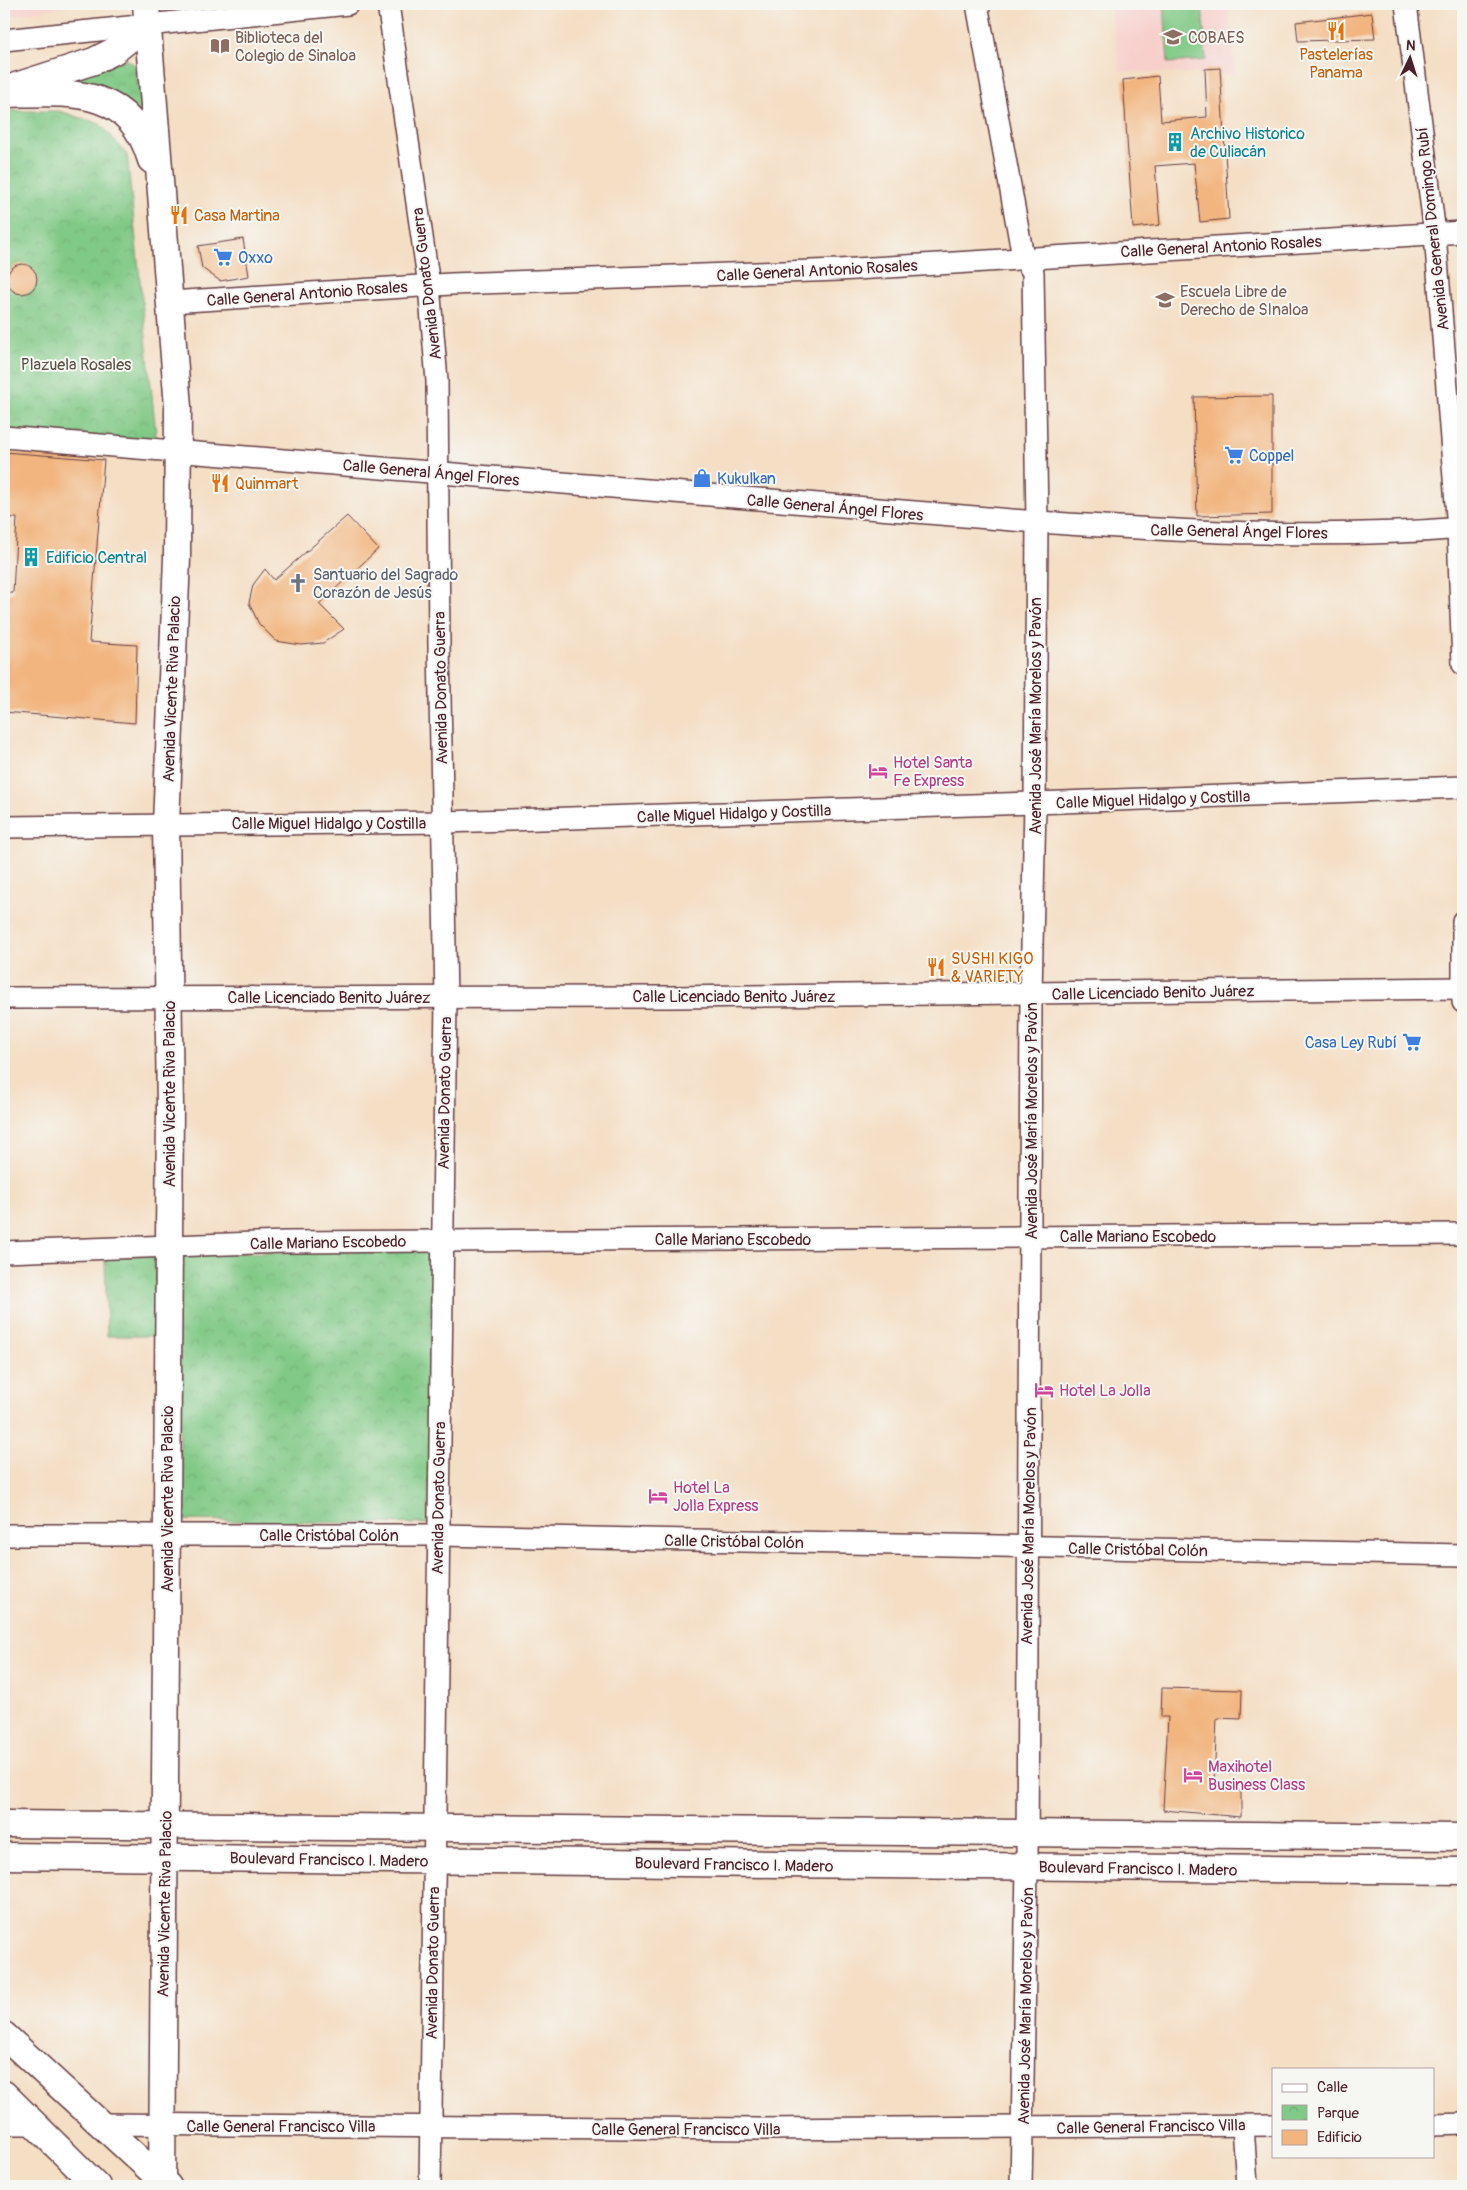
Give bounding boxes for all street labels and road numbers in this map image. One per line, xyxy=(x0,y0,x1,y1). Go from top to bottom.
street label: Avenida General Domingo Rubí xyxy=(1412,126,1454,332)
street label: Avenida Donato Guerra xyxy=(408,207,446,361)
street label: Calle General Antonio Rosales xyxy=(1120,232,1322,262)
street label: Calle General Antonio Rosales xyxy=(716,256,918,286)
street label: Calle General Antonio Rosales xyxy=(206,277,408,311)
street label: Calle General Ángel Flores xyxy=(342,455,520,491)
street label: Calle General Ángel Flores xyxy=(746,490,924,526)
street label: Calle General Ángel Flores xyxy=(1150,520,1328,544)
street label: Avenida Vicente Riva Palacio xyxy=(159,595,185,783)
street label: Avenida José María Morelos y Pavón xyxy=(1026,597,1046,835)
street label: Avenida Donato Guerra xyxy=(430,611,452,765)
street label: Calle Miguel Hidalgo y Costilla xyxy=(1056,787,1251,813)
street label: Calle Miguel Hidalgo y Costilla xyxy=(637,801,832,827)
street label: Calle Miguel Hidalgo y Costilla xyxy=(232,814,426,834)
street label: Calle Licenciado Benito Juárez xyxy=(1051,981,1255,1005)
street label: Calle Licenciado Benito Juárez xyxy=(633,987,835,1007)
street label: Calle Licenciado Benito Juárez xyxy=(228,988,430,1008)
street label: Avenida Vicente Riva Palacio xyxy=(160,1000,180,1187)
street label: Avenida José María Morelos y Pavón xyxy=(1022,1002,1042,1240)
street label: Avenida Donato Guerra xyxy=(434,1016,456,1170)
street label: Calle Mariano Escobedo xyxy=(1060,1227,1217,1247)
street label: Calle Mariano Escobedo xyxy=(655,1230,812,1250)
street label: Calle Mariano Escobedo xyxy=(250,1232,407,1254)
street label: Avenida Vicente Riva Palacio xyxy=(158,1405,178,1592)
street label: Avenida José María Morelos y Pavón xyxy=(1017,1407,1041,1645)
street label: Avenida Donato Guerra xyxy=(428,1421,450,1575)
street label: Calle Cristóbal Colón xyxy=(259,1526,399,1546)
street label: Calle Cristóbal Colón xyxy=(664,1531,804,1553)
street label: Calle Cristóbal Colón xyxy=(1068,1539,1208,1561)
street label: Avenida Vicente Riva Palacio xyxy=(153,1810,177,1998)
street label: Boulevard Francisco I. Madero xyxy=(229,1848,429,1872)
street label: Boulevard Francisco I. Madero xyxy=(634,1853,834,1877)
street label: Boulevard Francisco I. Madero xyxy=(1038,1857,1238,1881)
street label: Avenida Donato Guerra xyxy=(422,1886,444,2040)
street label: Avenida José María Morelos y Pavón xyxy=(1014,1887,1038,2125)
street label: Calle General Francisco Villa xyxy=(1056,2115,1246,2139)
street label: Calle General Francisco Villa xyxy=(186,2117,376,2137)
street label: Calle General Francisco Villa xyxy=(591,2120,781,2140)

